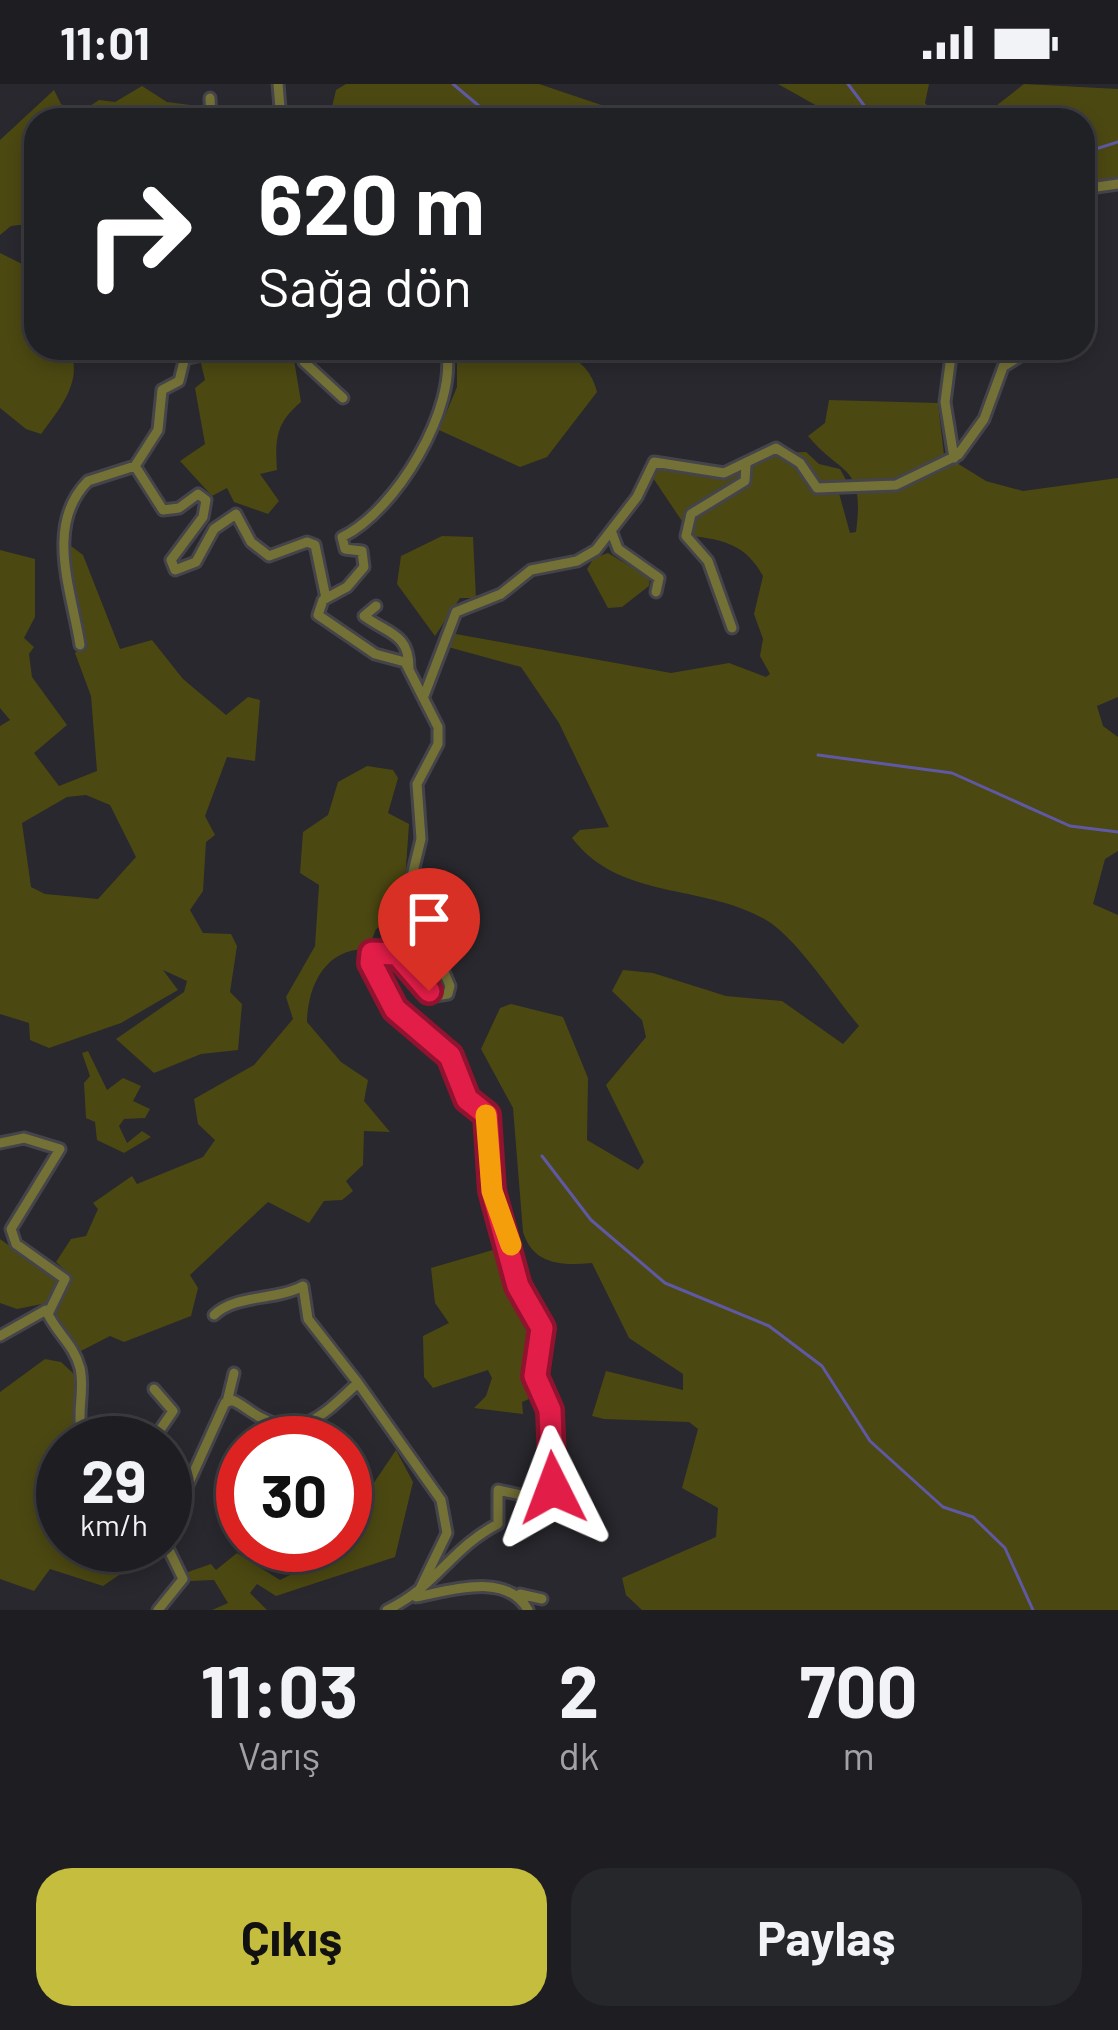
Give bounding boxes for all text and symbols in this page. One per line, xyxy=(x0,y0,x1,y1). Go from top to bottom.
text: 11:01 xyxy=(60,15,150,69)
text: 620 m xyxy=(258,151,485,252)
icon: right xyxy=(60,156,216,312)
text: Sağa dön xyxy=(258,253,472,318)
pin xyxy=(378,868,480,991)
icon: arrive xyxy=(396,886,462,952)
speed limit sign: 30 xyxy=(216,1416,372,1572)
position arrow xyxy=(490,1425,616,1551)
text: 29 xyxy=(81,1443,147,1515)
text: km/h xyxy=(80,1506,148,1542)
text: 11:03 xyxy=(200,1646,358,1732)
text: 2 xyxy=(559,1646,599,1732)
text: 700 xyxy=(800,1646,918,1732)
text: Varış xyxy=(238,1731,320,1778)
text: dk xyxy=(558,1731,599,1778)
text: m xyxy=(843,1731,875,1778)
button: Çıkış xyxy=(36,1868,547,2006)
button: Paylaş xyxy=(571,1868,1082,2006)

